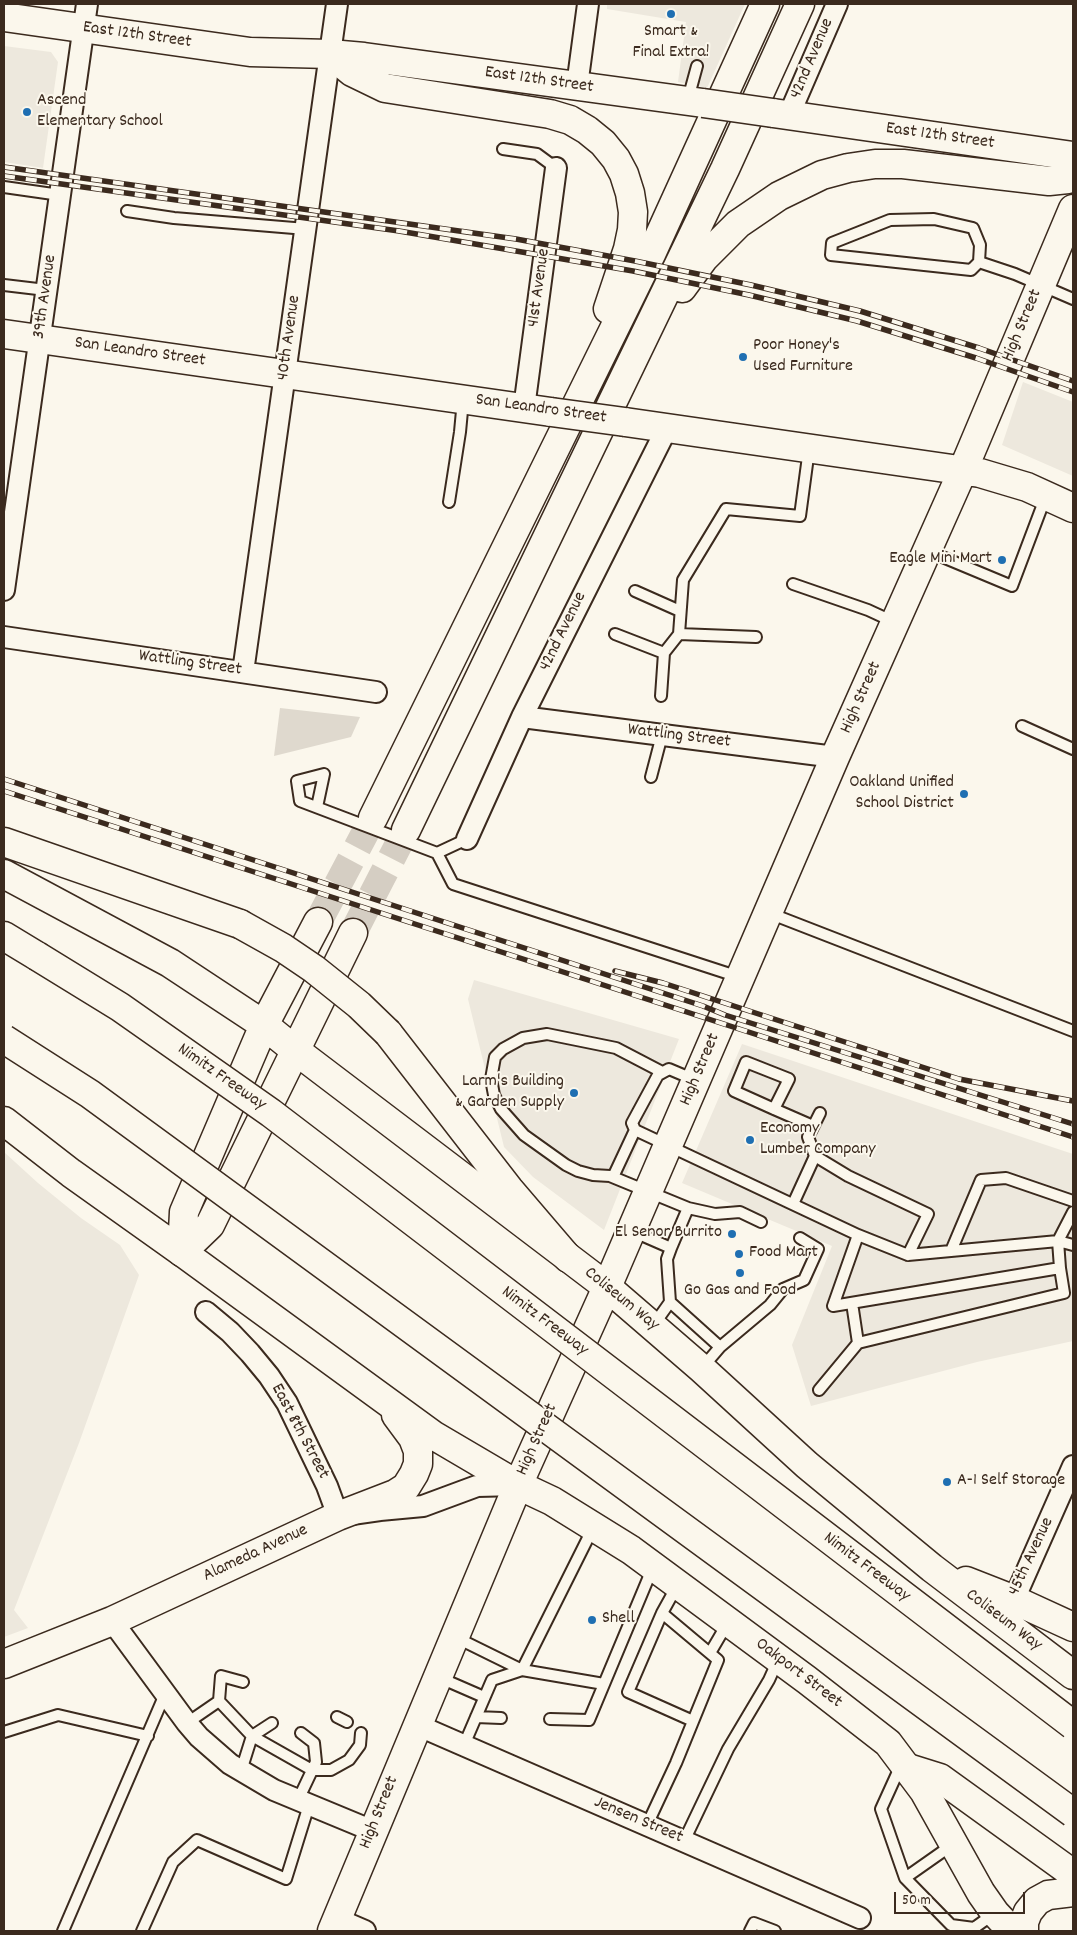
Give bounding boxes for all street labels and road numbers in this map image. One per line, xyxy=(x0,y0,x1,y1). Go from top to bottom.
street label: 42nd Avenue xyxy=(786,15,840,103)
street label: East 12th Street xyxy=(81,18,193,54)
street label: East 12th Street xyxy=(483,63,595,99)
street label: East 12th Street xyxy=(884,119,996,155)
street label: 41st Avenue xyxy=(524,247,556,329)
street label: 39th Avenue xyxy=(29,254,63,340)
street label: High Street xyxy=(998,287,1048,365)
street label: 40th Avenue xyxy=(273,294,307,382)
street label: San Leandro Street xyxy=(73,333,207,373)
street label: San Leandro Street xyxy=(474,390,608,430)
street label: 42nd Avenue xyxy=(536,589,592,675)
street label: Wattling Street xyxy=(137,646,243,682)
street label: High Street xyxy=(837,659,887,737)
street label: Wattling Street xyxy=(626,720,732,754)
street label: High Street xyxy=(676,1031,726,1109)
street label: Nimitz Freeway xyxy=(172,1040,270,1116)
street label: Coliseum Way xyxy=(579,1263,663,1337)
street label: Nimitz Freeway xyxy=(496,1282,592,1362)
street label: East 8th Street xyxy=(265,1381,333,1483)
street label: High Street xyxy=(513,1401,563,1479)
street label: 45th Avenue xyxy=(1004,1514,1060,1600)
street label: Alameda Avenue xyxy=(200,1520,312,1588)
street label: Nimitz Freeway xyxy=(818,1528,914,1608)
street label: Coliseum Way xyxy=(960,1585,1046,1657)
street label: Oakport Street xyxy=(750,1634,846,1714)
street label: High Street xyxy=(356,1773,404,1853)
street label: Jensen Street xyxy=(590,1793,686,1849)

